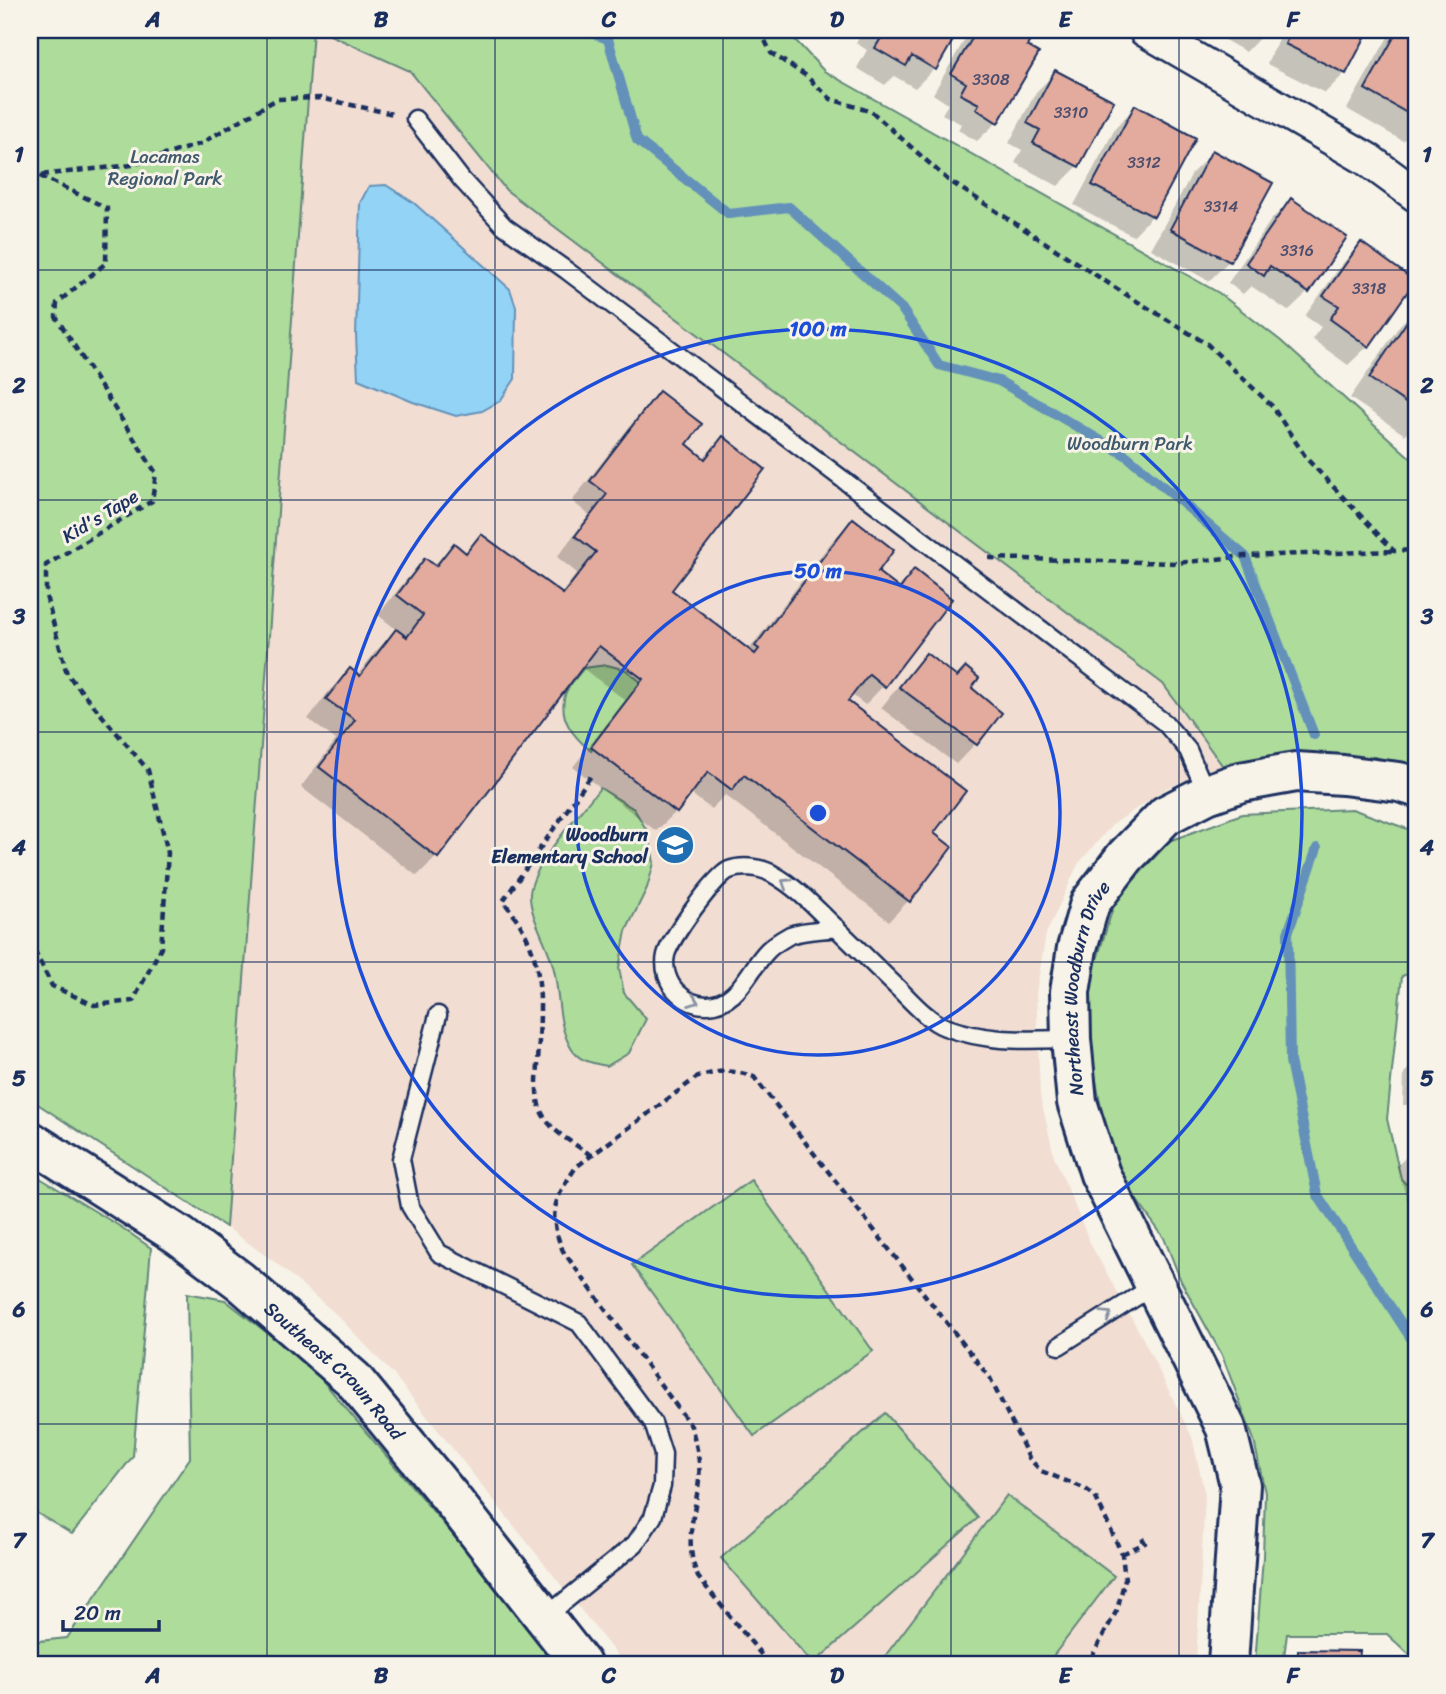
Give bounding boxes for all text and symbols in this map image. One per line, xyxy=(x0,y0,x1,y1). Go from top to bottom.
text: A xyxy=(144,0,161,40)
text: B xyxy=(374,0,389,40)
text: C xyxy=(601,0,617,40)
text: D xyxy=(830,0,845,40)
text: E xyxy=(1059,0,1074,40)
text: F xyxy=(1286,0,1301,40)
house number: 3308 xyxy=(972,65,1010,94)
house number: 3310 xyxy=(1054,98,1088,127)
text: 1 xyxy=(14,134,24,175)
text: 1 xyxy=(1422,134,1432,175)
park label: Lacamas Regional Park xyxy=(108,140,222,195)
house number: 3312 xyxy=(1127,148,1161,177)
house number: 3314 xyxy=(1204,192,1238,221)
house number: 3316 xyxy=(1280,236,1314,265)
house number: 3318 xyxy=(1352,274,1386,303)
text: 100 m xyxy=(789,310,847,348)
text: 2 xyxy=(11,365,26,406)
text: 2 xyxy=(1419,365,1434,406)
park label: Woodburn Park xyxy=(1067,427,1193,460)
street label: Kid's Tape xyxy=(55,480,145,552)
text: 50 m xyxy=(794,552,843,590)
text: 3 xyxy=(12,596,26,637)
text: 3 xyxy=(1420,596,1434,637)
centre of rings xyxy=(806,801,830,825)
place label: Woodburn Elementary School xyxy=(491,818,649,873)
school or university icon: Woodburn Elementary School xyxy=(654,824,696,866)
text: 4 xyxy=(11,827,27,868)
text: 4 xyxy=(1419,827,1435,868)
street label: Northeast Woodburn Drive xyxy=(1053,872,1119,1097)
one-way arrow xyxy=(781,878,794,891)
one-way arrow xyxy=(687,992,699,1006)
text: 5 xyxy=(12,1058,26,1099)
text: 5 xyxy=(1420,1058,1434,1099)
text: 6 xyxy=(11,1289,26,1330)
text: 6 xyxy=(1419,1289,1434,1330)
street label: Southeast Crown Road xyxy=(257,1292,414,1448)
one-way arrow xyxy=(1099,1311,1112,1323)
text: 7 xyxy=(12,1520,27,1561)
text: 7 xyxy=(1420,1520,1435,1561)
scale bar xyxy=(63,1589,159,1633)
text: 20 m xyxy=(74,1594,121,1632)
text: A xyxy=(144,1655,161,1694)
text: B xyxy=(374,1655,389,1694)
text: C xyxy=(601,1655,617,1694)
text: D xyxy=(830,1655,845,1694)
text: E xyxy=(1059,1655,1074,1694)
text: F xyxy=(1286,1655,1301,1694)

